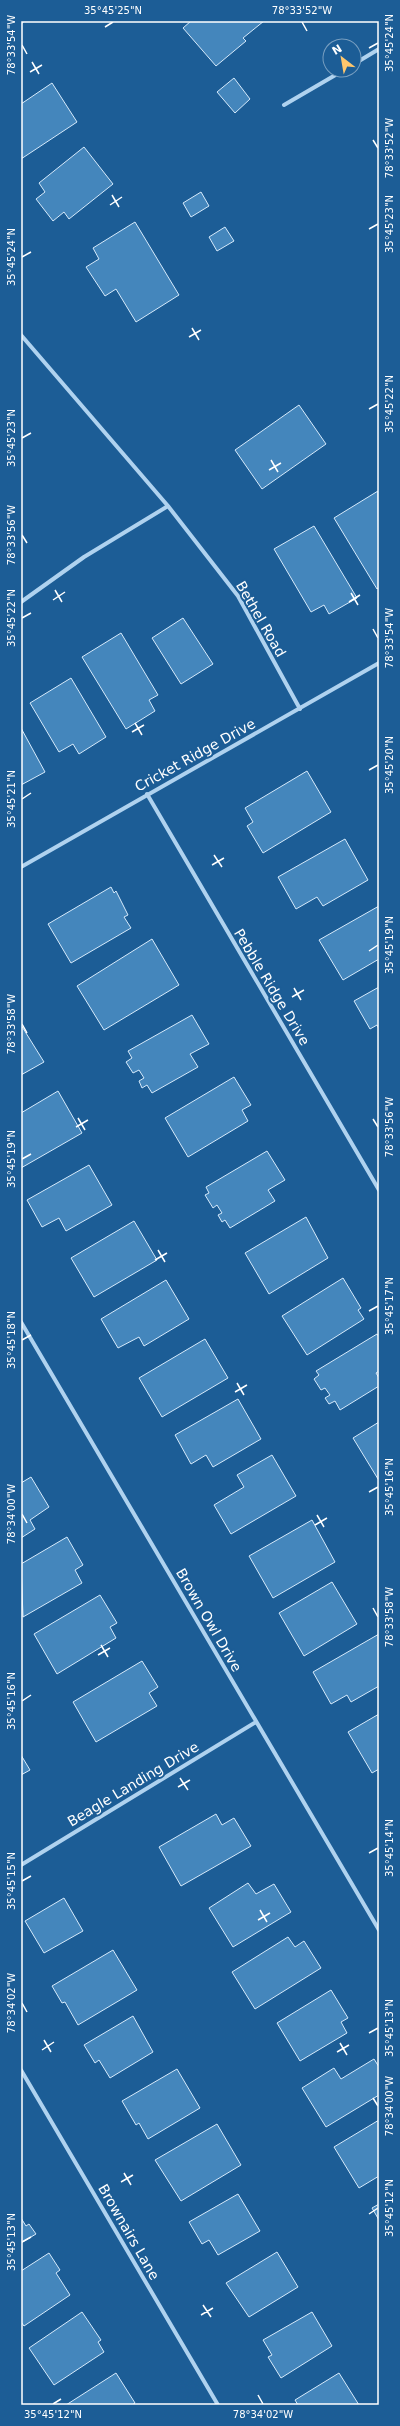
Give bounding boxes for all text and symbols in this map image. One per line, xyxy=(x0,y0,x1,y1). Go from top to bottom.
text: 35°45'25"N xyxy=(84,5,142,16)
text: 78°33'52"W xyxy=(272,5,332,16)
text: 35°45'24"N xyxy=(384,14,395,72)
text: 78°33'54"W xyxy=(6,15,17,75)
north arrow xyxy=(322,38,362,78)
text: N xyxy=(330,42,344,58)
text: 78°33'52"W xyxy=(384,118,395,178)
text: 35°45'23"N xyxy=(384,195,395,253)
text: 35°45'24"N xyxy=(6,228,17,286)
text: 35°45'22"N xyxy=(384,375,395,433)
text: 35°45'23"N xyxy=(6,409,17,467)
text: 78°33'56"W xyxy=(6,505,17,565)
street label: Bethel Road xyxy=(233,578,289,660)
text: 35°45'22"N xyxy=(6,589,17,647)
text: 78°33'54"W xyxy=(384,608,395,668)
street label: Cricket Ridge Drive xyxy=(132,715,258,795)
text: 35°45'20"N xyxy=(384,736,395,794)
text: 35°45'21"N xyxy=(6,770,17,828)
text: 35°45'19"N xyxy=(384,916,395,974)
street label: Pebble Ridge Drive xyxy=(231,926,313,1048)
text: 78°33'58"W xyxy=(6,994,17,1054)
text: 78°33'56"W xyxy=(384,1097,395,1157)
text: 35°45'19"N xyxy=(6,1130,17,1188)
text: 35°45'17"N xyxy=(384,1277,395,1335)
text: 35°45'18"N xyxy=(6,1311,17,1369)
text: 35°45'16"N xyxy=(384,1458,395,1516)
text: 78°34'00"W xyxy=(6,1484,17,1544)
street label: Brown Owl Drive xyxy=(173,1566,245,1674)
text: 78°33'58"W xyxy=(384,1587,395,1647)
text: 35°45'16"N xyxy=(6,1672,17,1730)
street label: Beagle Landing Drive xyxy=(65,1738,201,1830)
text: 35°45'14"N xyxy=(384,1819,395,1877)
text: 35°45'15"N xyxy=(6,1852,17,1910)
text: 78°34'02"W xyxy=(6,1973,17,2033)
text: 35°45'13"N xyxy=(384,1999,395,2057)
text: 78°34'00"W xyxy=(384,2076,395,2136)
text: 35°45'12"N xyxy=(384,2179,395,2237)
street label: Brownairs Lane xyxy=(95,2181,163,2283)
text: 35°45'13"N xyxy=(6,2213,17,2271)
text: 35°45'12"N xyxy=(24,2409,82,2420)
text: 78°34'02"W xyxy=(233,2409,293,2420)

